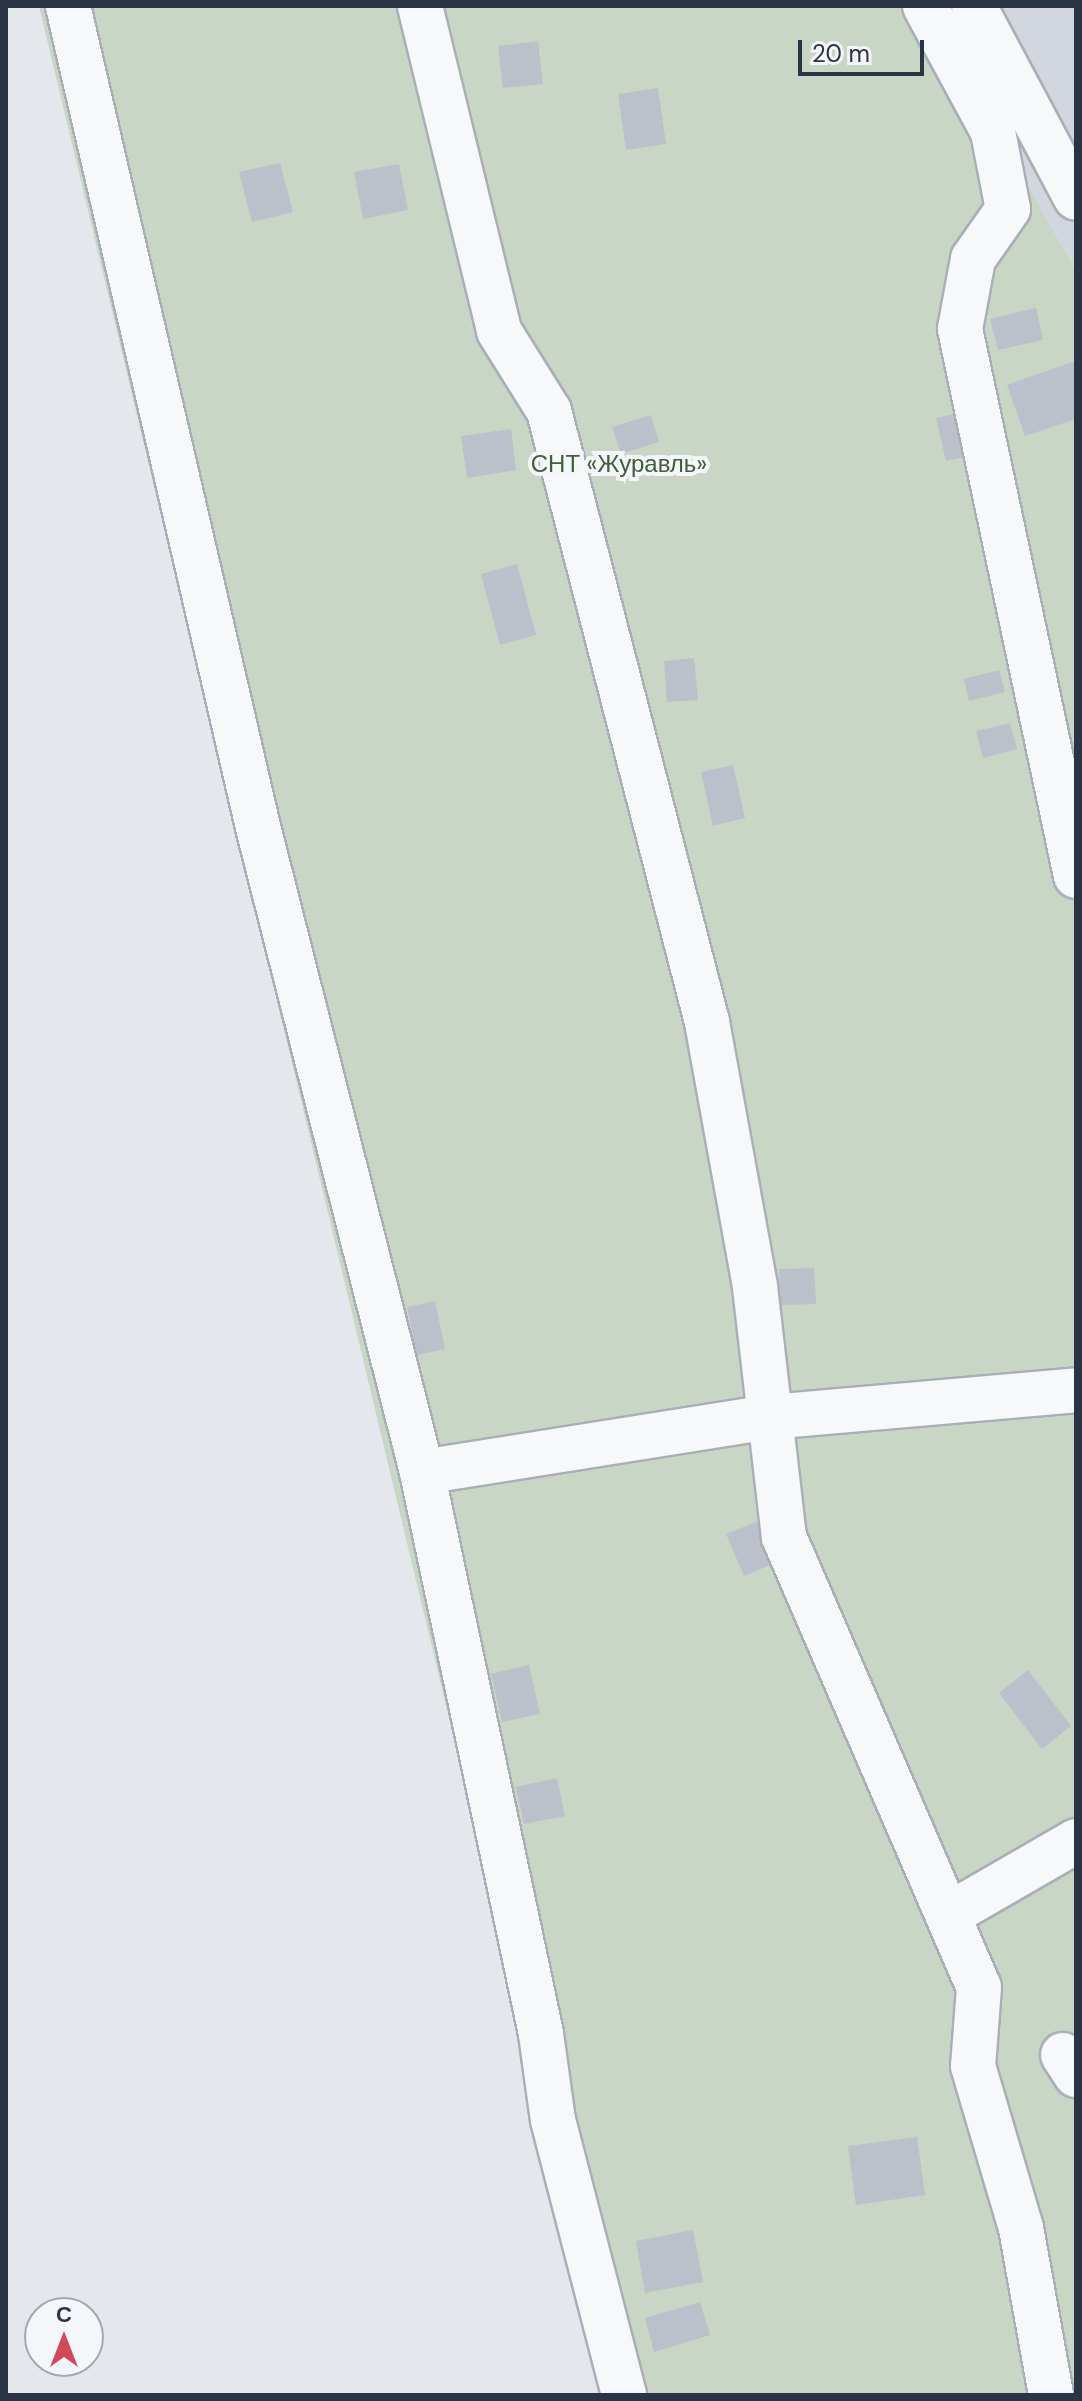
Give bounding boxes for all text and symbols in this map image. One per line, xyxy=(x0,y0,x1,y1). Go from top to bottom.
scale bar xyxy=(802,24,928,74)
text: 20 m xyxy=(812,38,870,69)
park label: СНТ «Журавль» xyxy=(531,450,707,478)
north arrow xyxy=(24,2297,104,2377)
text: С xyxy=(56,2300,72,2329)

